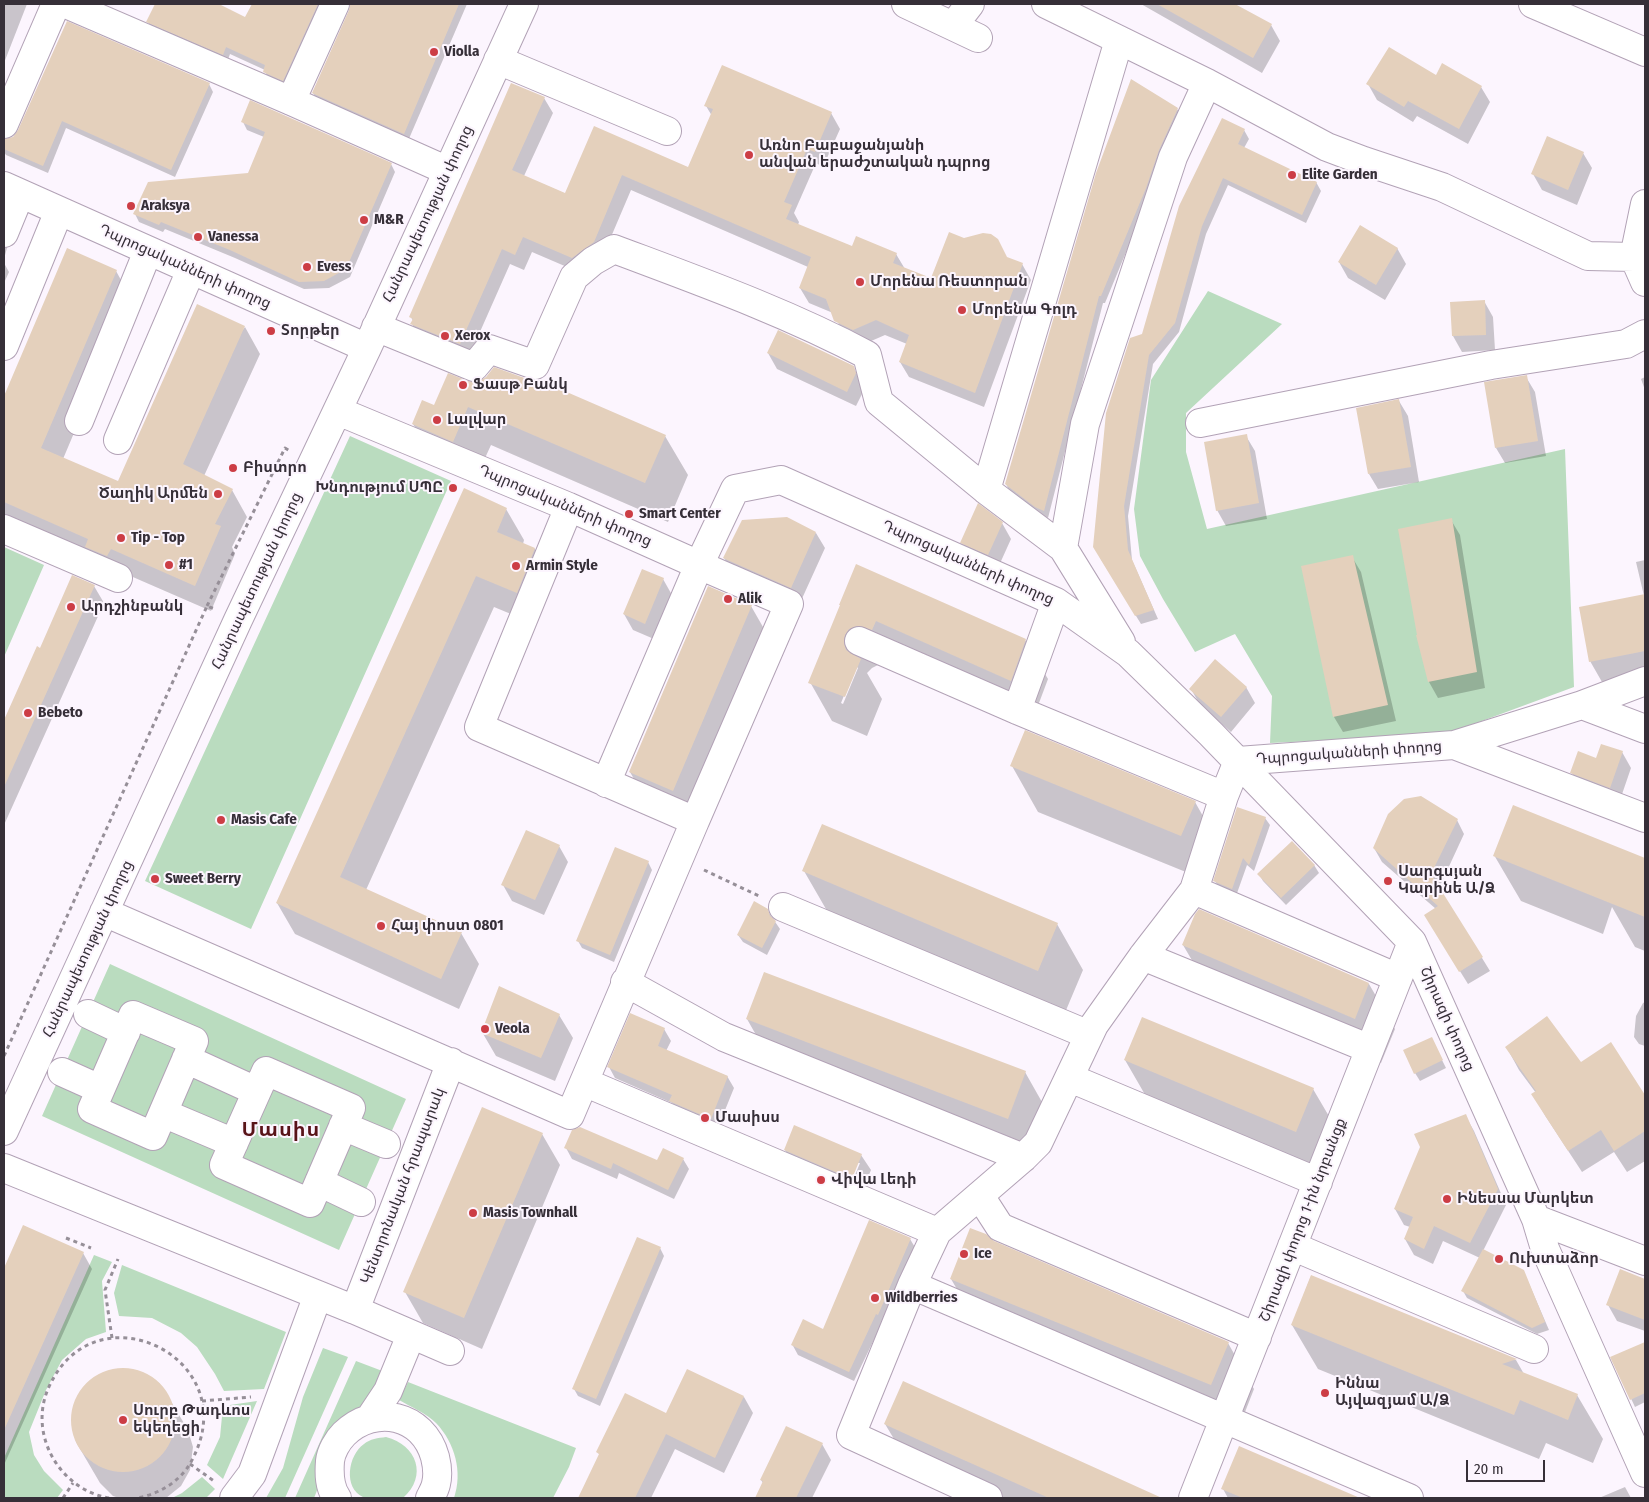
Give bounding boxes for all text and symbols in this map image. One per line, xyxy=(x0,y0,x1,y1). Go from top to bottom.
place label: Violla xyxy=(444,43,479,61)
marker: Violla xyxy=(428,46,440,58)
street label: Հանրապետության փողոց xyxy=(379,123,477,305)
place label: Առնո Բաբաջանյանի անվան երաժշտական դպրոց xyxy=(759,137,991,172)
marker: Առնո Բաբաջանյանի անվան երաժշտական դպրոց xyxy=(743,149,755,161)
place label: Elite Garden xyxy=(1302,166,1378,184)
marker: Elite Garden xyxy=(1286,169,1298,181)
place label: Araksya xyxy=(141,197,190,215)
marker: Araksya xyxy=(125,200,137,212)
place label: M&R xyxy=(374,211,404,229)
marker: M&R xyxy=(358,214,370,226)
street label: Դպրոցականների փողոց xyxy=(96,221,274,313)
place label: Vanessa xyxy=(208,228,259,246)
marker: Vanessa xyxy=(192,231,204,243)
place label: Evess xyxy=(317,258,351,276)
marker: Evess xyxy=(301,261,313,273)
place label: Մորենա Ռեստորան xyxy=(870,273,1028,291)
marker: Մորենա Ռեստորան xyxy=(854,276,866,288)
place label: Մորենա Գոլդ xyxy=(972,301,1077,319)
marker: Մորենա Գոլդ xyxy=(956,304,968,316)
place label: Տորթեր xyxy=(281,322,340,340)
marker: Տորթեր xyxy=(265,325,277,337)
place label: Xerox xyxy=(455,327,490,345)
marker: Xerox xyxy=(439,330,451,342)
place label: Ֆասթ Բանկ xyxy=(473,376,568,394)
marker: Ֆասթ Բանկ xyxy=(457,379,469,391)
place label: Լալվար xyxy=(447,411,506,429)
marker: Լալվար xyxy=(431,414,443,426)
place label: Բիստրո xyxy=(243,459,307,477)
street label: Դպրոցականների փողոց xyxy=(476,461,654,551)
marker: Բիստրո xyxy=(227,462,239,474)
place label: Խնդությում ՍՊԸ xyxy=(315,479,443,497)
marker: Խնդությում ՍՊԸ xyxy=(447,482,459,494)
place label: Ծաղիկ Արմեն xyxy=(99,485,208,503)
marker: Ծաղիկ Արմեն xyxy=(212,488,224,500)
street label: Հանրապետության փողոց xyxy=(208,490,306,672)
place label: Smart Center xyxy=(639,505,721,523)
marker: Smart Center xyxy=(623,508,635,520)
street label: Դպրոցականների փողոց xyxy=(879,517,1057,609)
place label: Tip - Top xyxy=(131,529,185,547)
marker: Tip - Top xyxy=(115,532,127,544)
place label: #1 xyxy=(179,556,193,574)
place label: Armin Style xyxy=(526,557,598,575)
marker: #1 xyxy=(163,559,175,571)
marker: Armin Style xyxy=(510,560,522,572)
place label: Alik xyxy=(738,590,762,608)
marker: Alik xyxy=(722,593,734,605)
place label: Արդշինբանկ xyxy=(81,598,183,616)
marker: Արդշինբանկ xyxy=(65,601,77,613)
place label: Bebeto xyxy=(38,704,83,722)
marker: Bebeto xyxy=(22,707,34,719)
street label: Դպրոցականների փողոց xyxy=(1255,738,1443,768)
place label: Masis Cafe xyxy=(231,811,297,829)
marker: Masis Cafe xyxy=(215,814,227,826)
street label: Հանրապետության փողոց xyxy=(39,858,137,1040)
place label: Սարգսյան Կարինե Ա/Ձ xyxy=(1398,863,1495,898)
place label: Sweet Berry xyxy=(165,870,241,888)
marker: Sweet Berry xyxy=(149,873,161,885)
marker: Սարգսյան Կարինե Ա/Ձ xyxy=(1382,875,1394,887)
place label: Հայ փոստ 0801 xyxy=(391,917,504,935)
marker: Հայ փոստ 0801 xyxy=(375,920,387,932)
street label: Շիրազի փողոց xyxy=(1416,964,1478,1074)
place label: Veola xyxy=(495,1020,530,1038)
marker: Veola xyxy=(479,1023,491,1035)
street label: Կենտրոնական հրապարակ xyxy=(357,1085,449,1287)
place label: Մասիսս xyxy=(715,1109,780,1127)
marker: Մասիսս xyxy=(699,1112,711,1124)
street label: Շիրազի փողոց 1-ին նրբանցք xyxy=(1256,1116,1350,1324)
district label: Մասիս xyxy=(241,1118,321,1142)
place label: Վիվա Լեդի xyxy=(831,1171,917,1189)
marker: Վիվա Լեդի xyxy=(815,1174,827,1186)
place label: Ինեսսա Մարկետ xyxy=(1457,1190,1594,1208)
marker: Ինեսսա Մարկետ xyxy=(1441,1193,1453,1205)
place label: Masis Townhall xyxy=(483,1204,577,1222)
marker: Masis Townhall xyxy=(467,1207,479,1219)
place label: Ice xyxy=(974,1245,992,1263)
marker: Ice xyxy=(958,1248,970,1260)
place label: Ուխտաձոր xyxy=(1509,1250,1599,1268)
marker: Ուխտաձոր xyxy=(1493,1253,1505,1265)
place label: Wildberries xyxy=(885,1289,957,1307)
marker: Wildberries xyxy=(869,1292,881,1304)
place label: Իննա Այվազյամ Ա/Ձ xyxy=(1335,1375,1449,1410)
marker: Իննա Այվազյամ Ա/Ձ xyxy=(1319,1387,1331,1399)
place label: Սուրբ Թադևոս եկեղեցի xyxy=(133,1402,250,1437)
marker: Սուրբ Թադևոս եկեղեցի xyxy=(117,1414,129,1426)
scale bar xyxy=(1469,1450,1548,1482)
text: 20 m xyxy=(1474,1460,1504,1478)

